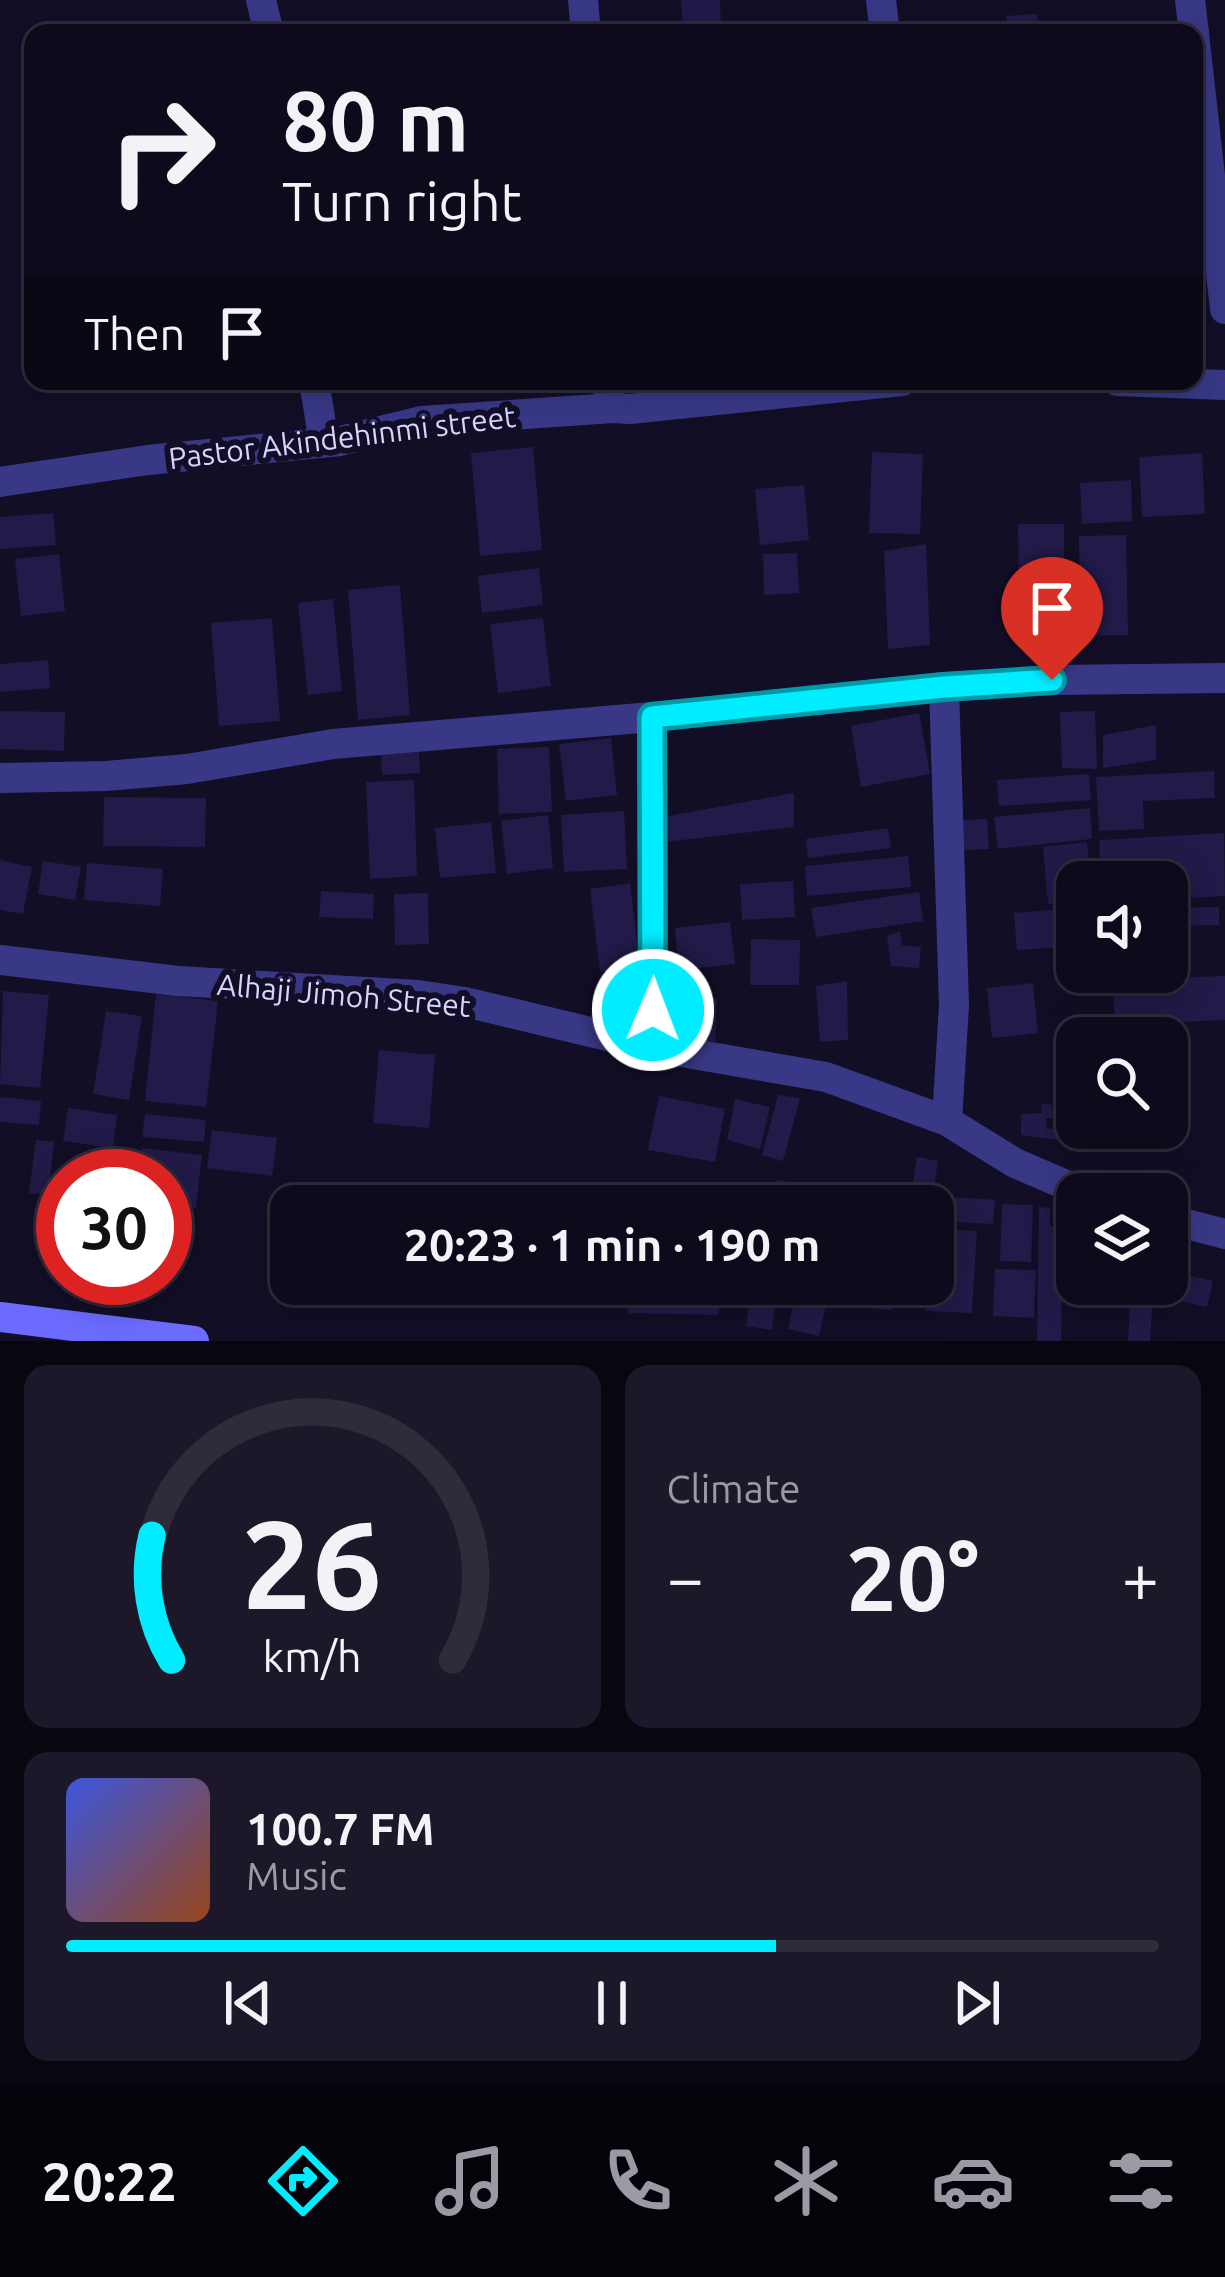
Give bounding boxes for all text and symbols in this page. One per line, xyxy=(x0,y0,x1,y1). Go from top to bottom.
icon: right xyxy=(84,72,240,228)
text: 80 m xyxy=(282,73,469,167)
text: Turn right xyxy=(282,171,522,231)
icon: arrive xyxy=(209,300,275,366)
text: Then xyxy=(84,308,185,359)
street label: Pastor Akindehinmi street xyxy=(166,399,518,475)
pin xyxy=(1001,557,1103,680)
icon: arrive xyxy=(1019,575,1085,641)
map controls xyxy=(1056,861,1188,1305)
button: sound xyxy=(1056,861,1188,993)
position arrow xyxy=(590,947,716,1073)
street label: Alhaji Jimoh Street xyxy=(216,967,473,1023)
button: search xyxy=(1056,1017,1188,1149)
speed limit sign: 30 xyxy=(36,1149,192,1305)
button: layers xyxy=(1056,1173,1188,1305)
text: 20:23 · 1 min · 190 m xyxy=(404,1219,820,1270)
text: Climate xyxy=(667,1467,801,1510)
text: 26 xyxy=(242,1493,383,1633)
text: 20° xyxy=(846,1527,979,1628)
text: − xyxy=(667,1540,704,1614)
text: + xyxy=(1122,1540,1159,1614)
text: km/h xyxy=(263,1631,362,1679)
text: 100.7 FM xyxy=(246,1803,435,1854)
text: Music xyxy=(246,1854,347,1897)
icon: previous xyxy=(215,1970,281,2036)
icon: pause xyxy=(579,1970,645,2036)
icon: next xyxy=(944,1970,1010,2036)
icon: directions xyxy=(261,2139,345,2223)
icon: music xyxy=(428,2139,512,2223)
icon: phone xyxy=(596,2139,680,2223)
icon: climate xyxy=(764,2139,848,2223)
icon: car xyxy=(931,2139,1015,2223)
icon: filters xyxy=(1099,2139,1183,2223)
text: 20:22 xyxy=(42,2151,177,2211)

